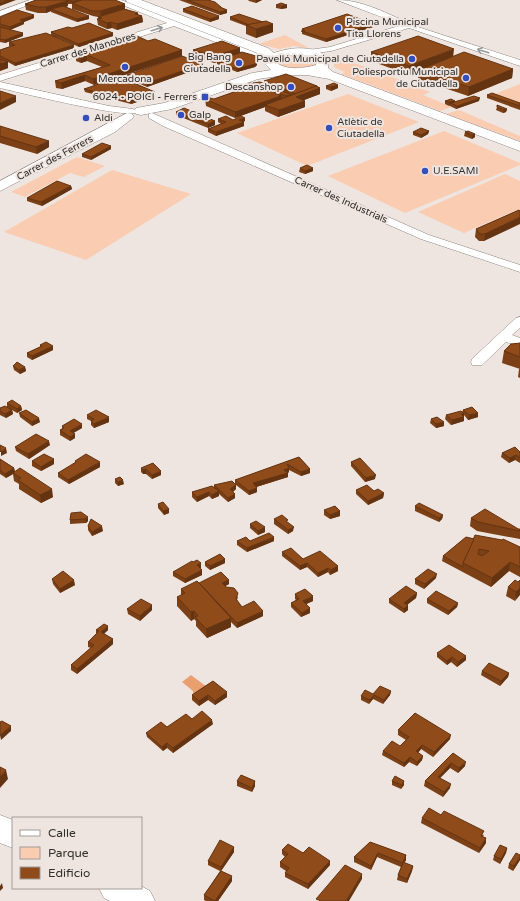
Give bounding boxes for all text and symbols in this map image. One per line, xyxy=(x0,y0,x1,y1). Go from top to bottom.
place label: Piscina Municipal Tita Llorens xyxy=(346,16,429,40)
marker: Piscina Municipal Tita Llorens xyxy=(333,23,343,33)
one-way arrow xyxy=(151,25,164,32)
street label: Carrer des Manobres xyxy=(39,30,137,70)
one-way arrow xyxy=(477,47,490,54)
place label: Big Bang Ciutadella xyxy=(183,51,231,75)
place label: Pavelló Municipal de Ciutadella xyxy=(256,53,404,65)
marker: Pavelló Municipal de Ciutadella xyxy=(407,54,417,64)
marker: Big Bang Ciutadella xyxy=(234,58,244,68)
marker: Mercadona xyxy=(120,62,130,72)
place label: Poliesportiu Municipal de Ciutadella xyxy=(352,66,458,90)
place label: Mercadona xyxy=(98,73,152,85)
marker: Poliesportiu Municipal de Ciutadella xyxy=(461,73,471,83)
place label: Descanshop xyxy=(225,81,283,93)
marker: Descanshop xyxy=(286,82,296,92)
place label: 6024 - POICI - Ferrers xyxy=(93,91,197,103)
marker: 6024 - POICI - Ferrers xyxy=(200,92,210,102)
place label: Galp xyxy=(189,109,211,121)
marker: Galp xyxy=(176,110,186,120)
place label: Aldi xyxy=(94,112,113,124)
marker: Aldi xyxy=(81,113,91,123)
place label: Atlètic de Ciutadella xyxy=(337,116,385,140)
marker: Atlètic de Ciutadella xyxy=(324,123,334,133)
street label: Carrer des Ferrers xyxy=(15,133,95,183)
place label: U.E.SAMI xyxy=(433,165,478,177)
marker: U.E.SAMI xyxy=(420,166,430,176)
street label: Carrer des Industrials xyxy=(293,174,390,226)
legend xyxy=(12,817,142,889)
text: Calle xyxy=(48,826,76,840)
text: Parque xyxy=(48,846,89,860)
text: Edificio xyxy=(48,866,90,880)

